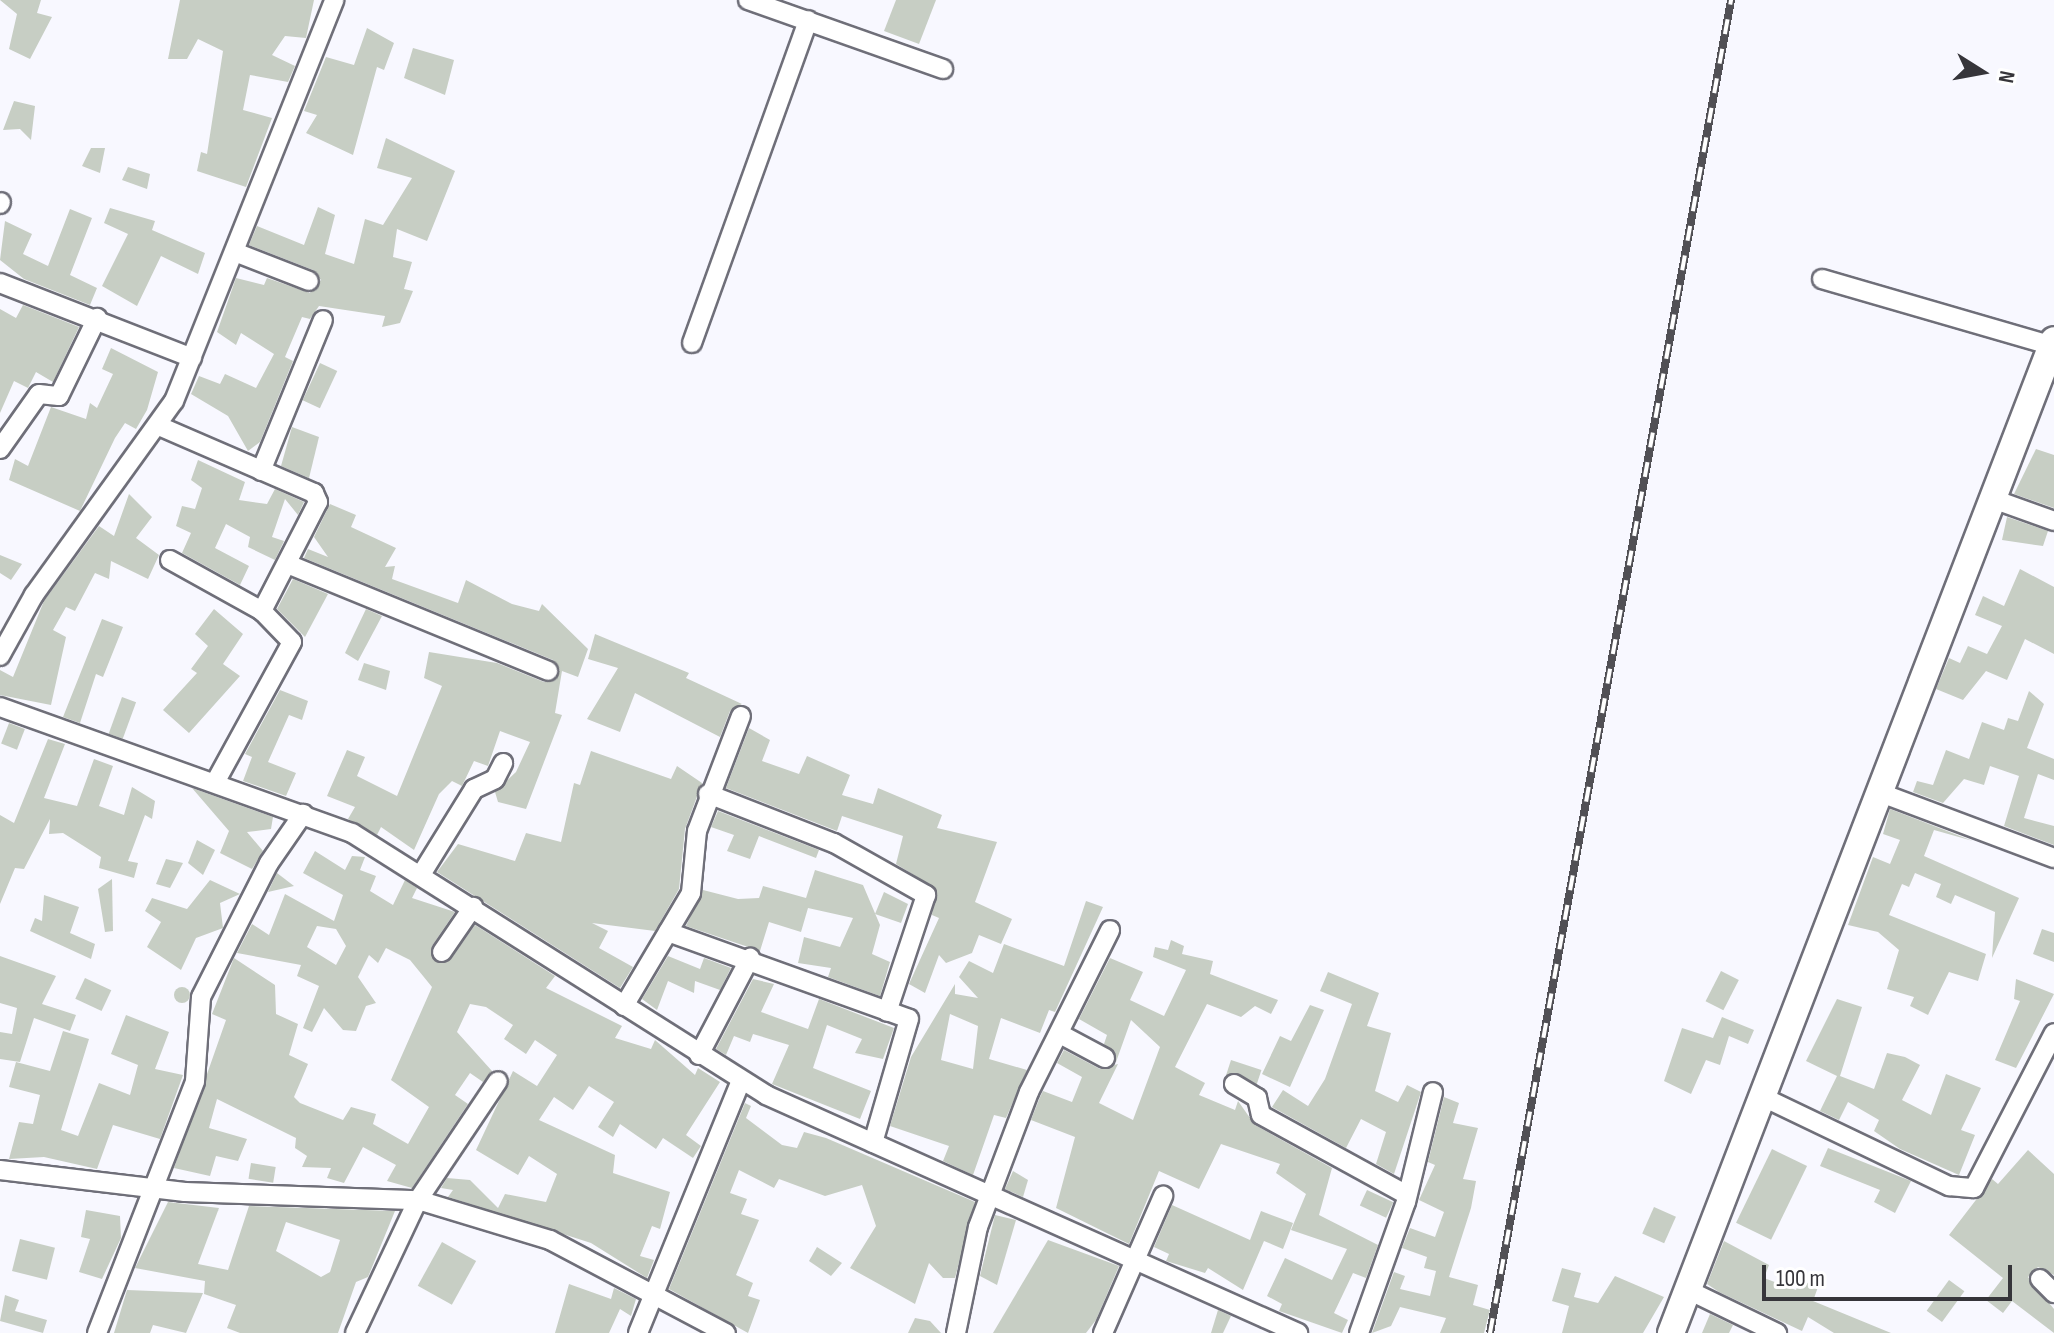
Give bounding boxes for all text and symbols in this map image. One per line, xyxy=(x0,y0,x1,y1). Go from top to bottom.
north arrow xyxy=(1942,32,2022,112)
text: N xyxy=(1992,68,2020,85)
scale bar xyxy=(1766,1249,2016,1299)
text: 100 m xyxy=(1776,1264,1825,1293)

